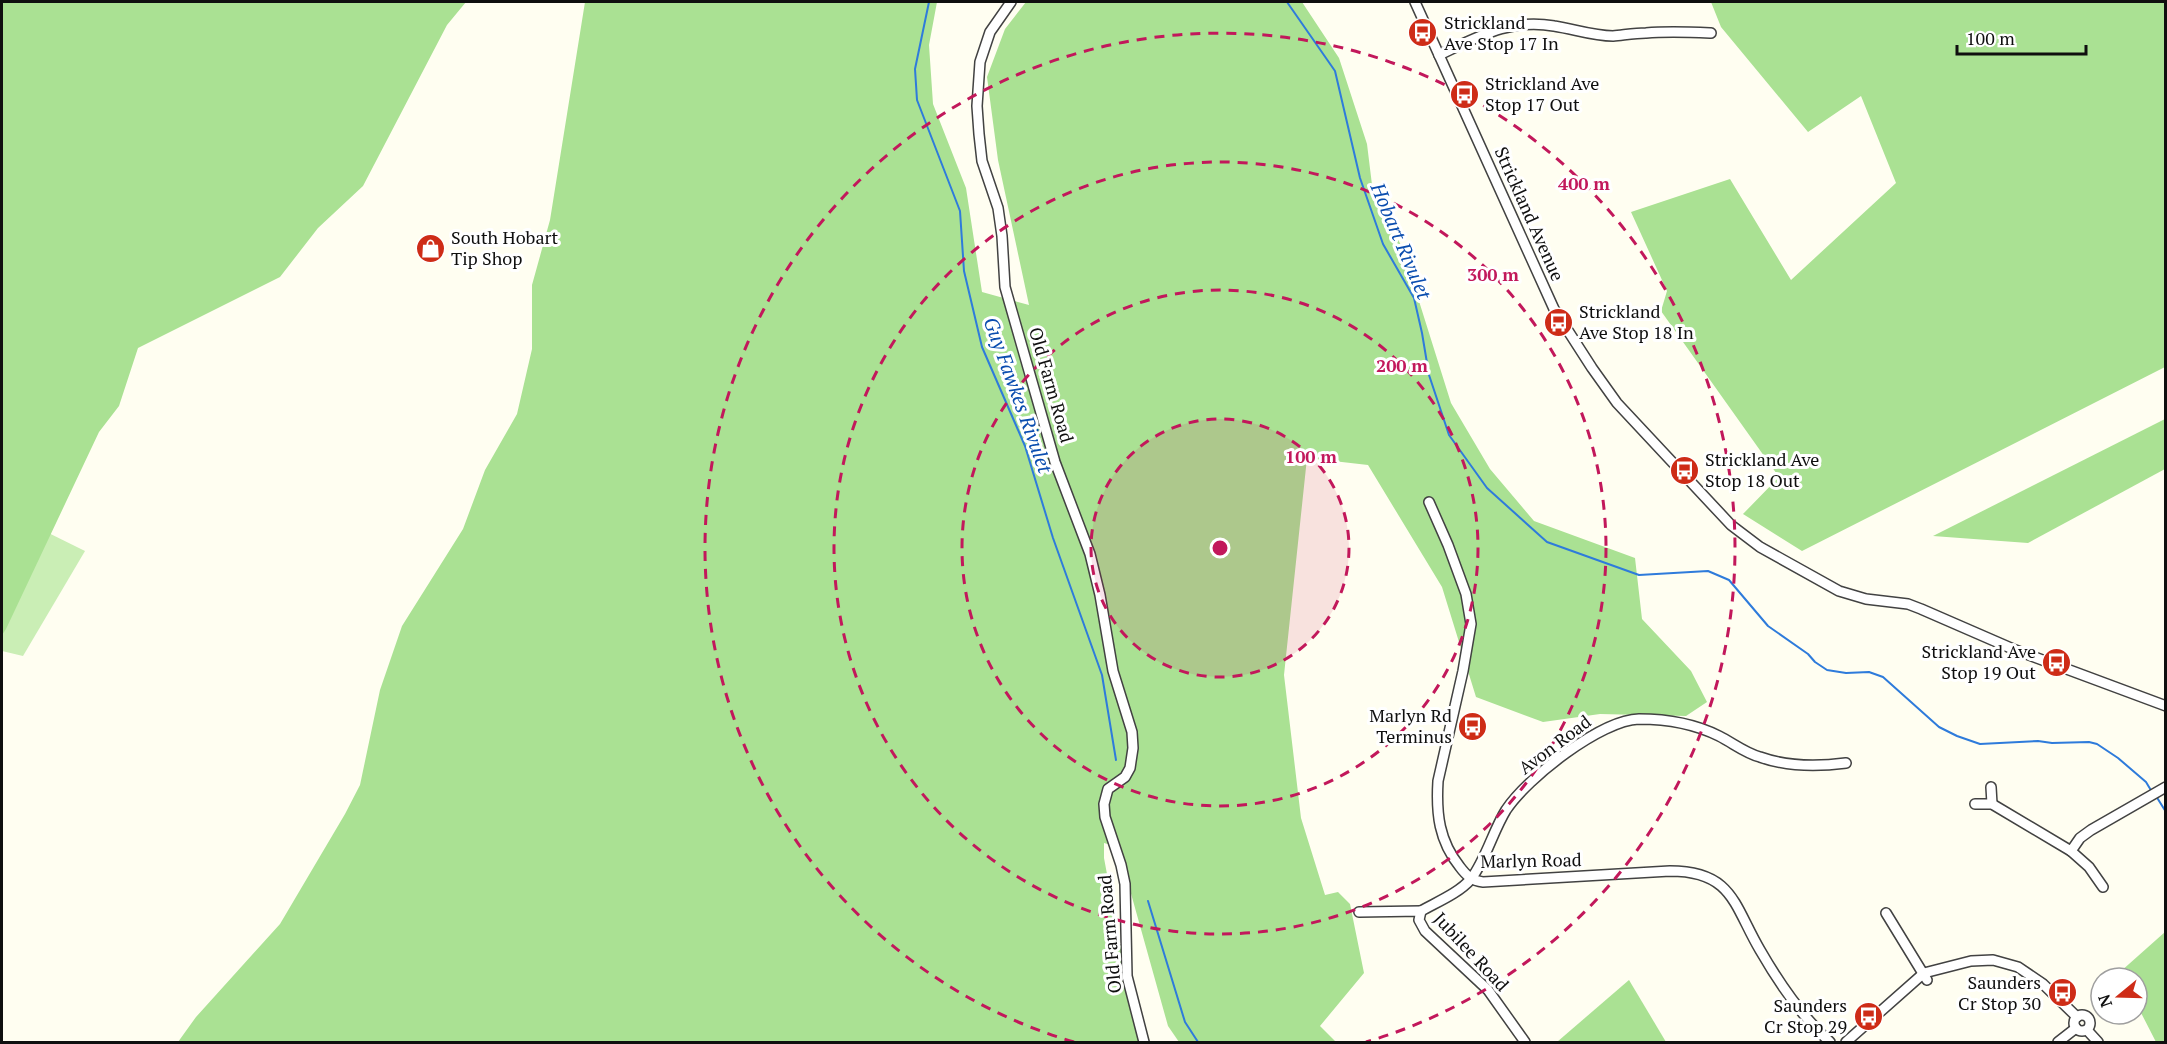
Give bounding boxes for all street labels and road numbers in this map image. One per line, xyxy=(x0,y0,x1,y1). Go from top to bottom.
street label: Strickland Avenue xyxy=(1490,143,1570,284)
street label: Old Farm Road xyxy=(1024,324,1080,445)
street label: Avon Road xyxy=(1513,709,1596,779)
street label: Marlyn Road xyxy=(1480,847,1582,873)
street label: Old Farm Road xyxy=(1092,874,1126,994)
street label: Jubilee Road xyxy=(1429,907,1515,996)

